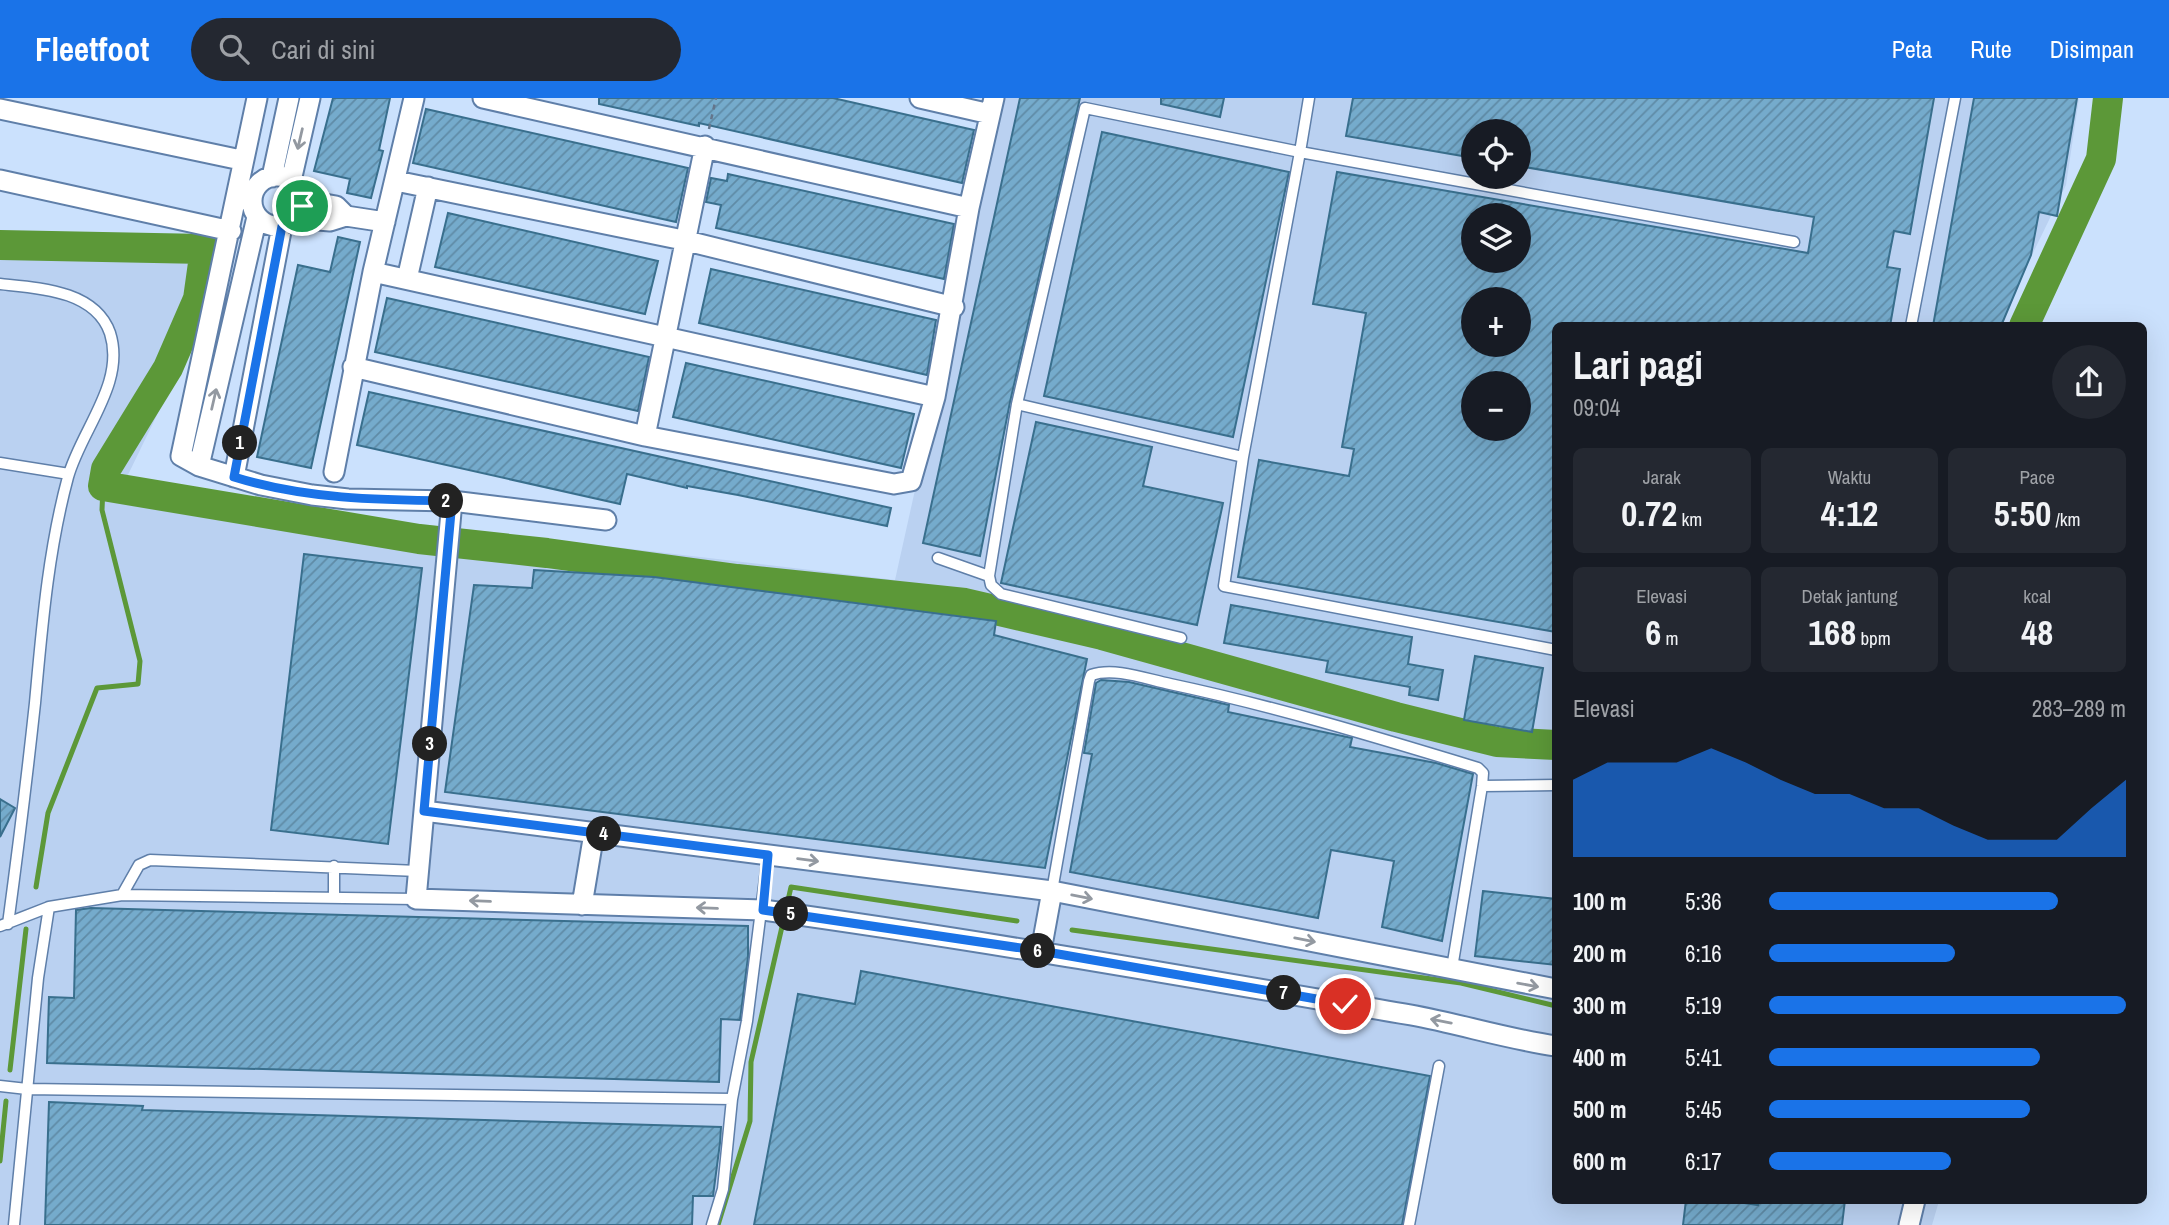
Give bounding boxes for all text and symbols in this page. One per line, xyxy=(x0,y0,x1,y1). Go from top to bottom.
search box xyxy=(191,18,681,81)
text: Fleetfoot xyxy=(35,27,149,71)
icon: search xyxy=(215,30,253,68)
text: Cari di sini xyxy=(271,32,376,67)
text: Peta xyxy=(1892,33,1932,65)
text: Rute xyxy=(1970,33,2012,65)
text: Disimpan xyxy=(2050,33,2134,65)
map controls xyxy=(1461,119,1531,441)
button: locate xyxy=(1461,119,1531,189)
one-way arrow xyxy=(293,127,307,150)
pin xyxy=(272,176,332,236)
icon: arrive xyxy=(283,187,321,225)
button: layers xyxy=(1461,203,1531,273)
button: + xyxy=(1461,287,1531,357)
text: Lari pagi xyxy=(1573,340,1703,391)
button: share xyxy=(2052,345,2126,419)
button: − xyxy=(1461,371,1531,441)
one-way arrow xyxy=(208,388,222,411)
text: 09:04 xyxy=(1573,392,1620,423)
pin: 1 xyxy=(222,426,258,460)
text: 1 xyxy=(235,429,244,455)
text: Jarak xyxy=(1643,464,1681,490)
text: Waktu xyxy=(1828,464,1871,490)
text: Pace xyxy=(2019,464,2055,490)
pin: 2 xyxy=(428,484,464,518)
text: 2 xyxy=(441,487,450,513)
text: 0.72 xyxy=(1621,490,1677,537)
text: 4:12 xyxy=(1821,490,1878,537)
text: 5:50 xyxy=(1994,490,2051,537)
text: km xyxy=(1677,506,1702,532)
text: /km xyxy=(2051,506,2081,532)
text: Elevasi xyxy=(1636,583,1687,609)
text: Detak jantung xyxy=(1801,583,1898,609)
text: kcal xyxy=(2023,583,2051,609)
text: 6 xyxy=(1645,609,1661,656)
text: 168 xyxy=(1808,609,1856,656)
text: 48 xyxy=(2021,609,2053,656)
text: m xyxy=(1661,625,1678,651)
text: bpm xyxy=(1856,625,1891,651)
text: Elevasi xyxy=(1573,693,1635,724)
text: 283–289 m xyxy=(2032,693,2126,724)
pin: 3 xyxy=(412,726,448,762)
text: 3 xyxy=(425,730,434,756)
pin: 4 xyxy=(586,816,622,852)
text: 4 xyxy=(599,820,608,846)
one-way arrow xyxy=(796,853,819,866)
text: 100 m xyxy=(1573,886,1626,917)
text: 5:36 xyxy=(1685,886,1722,917)
one-way arrow xyxy=(1070,890,1093,904)
one-way arrow xyxy=(469,895,492,908)
pin: 5 xyxy=(774,896,808,932)
text: 5 xyxy=(786,900,795,926)
one-way arrow xyxy=(696,902,719,915)
one-way arrow xyxy=(1293,933,1316,947)
pin: 6 xyxy=(1020,934,1056,968)
text: 6 xyxy=(1033,937,1042,963)
text: 200 m xyxy=(1573,938,1626,969)
text: 6:16 xyxy=(1685,938,1722,969)
pin xyxy=(1315,974,1375,1034)
pin: 7 xyxy=(1266,976,1302,1010)
text: 7 xyxy=(1279,979,1288,1005)
one-way arrow xyxy=(1516,979,1539,992)
icon: check xyxy=(1326,985,1364,1023)
text: 300 m xyxy=(1573,990,1626,1021)
text: 5:19 xyxy=(1685,990,1722,1021)
one-way arrow xyxy=(1430,1014,1453,1027)
text: 400 m xyxy=(1573,1042,1626,1073)
text: 5:41 xyxy=(1685,1042,1722,1073)
text: 500 m xyxy=(1573,1094,1626,1125)
text: 5:45 xyxy=(1685,1094,1722,1125)
text: 600 m xyxy=(1573,1146,1626,1177)
text: 6:17 xyxy=(1685,1146,1722,1177)

